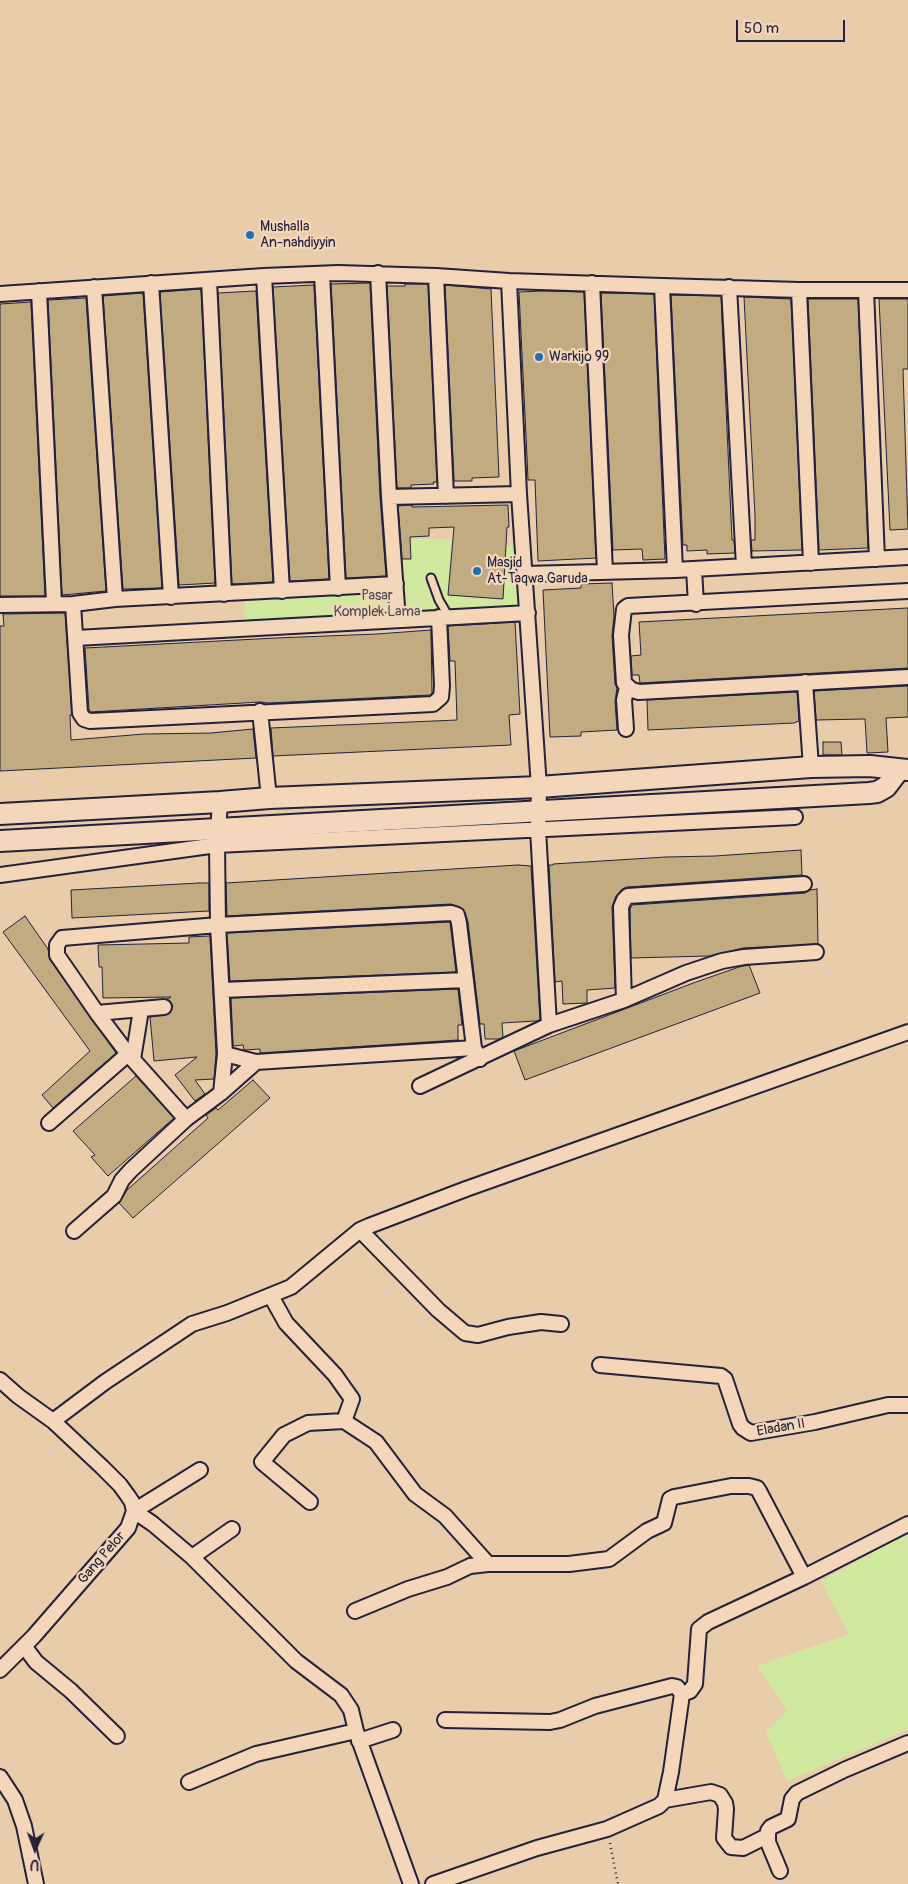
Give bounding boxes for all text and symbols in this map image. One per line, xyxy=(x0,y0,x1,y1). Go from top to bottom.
scale bar xyxy=(738,10,847,42)
text: 50 m xyxy=(744,19,779,38)
place label: Mushalla An-nahdiyyin xyxy=(260,219,336,252)
marker: Mushalla An-nahdiyyin xyxy=(244,229,256,241)
place label: Warkijo 99 xyxy=(549,349,609,365)
marker: Warkijo 99 xyxy=(533,351,545,363)
place label: Masjid At-Taqwa Garuda xyxy=(487,555,588,588)
marker: Masjid At-Taqwa Garuda xyxy=(471,565,483,577)
park label: Pasar Komplek Lama xyxy=(333,588,421,620)
street label: Eladan II xyxy=(755,1415,807,1441)
street label: Gang Pelor xyxy=(75,1528,129,1588)
north arrow xyxy=(10,1824,60,1874)
text: U xyxy=(30,1856,39,1873)

